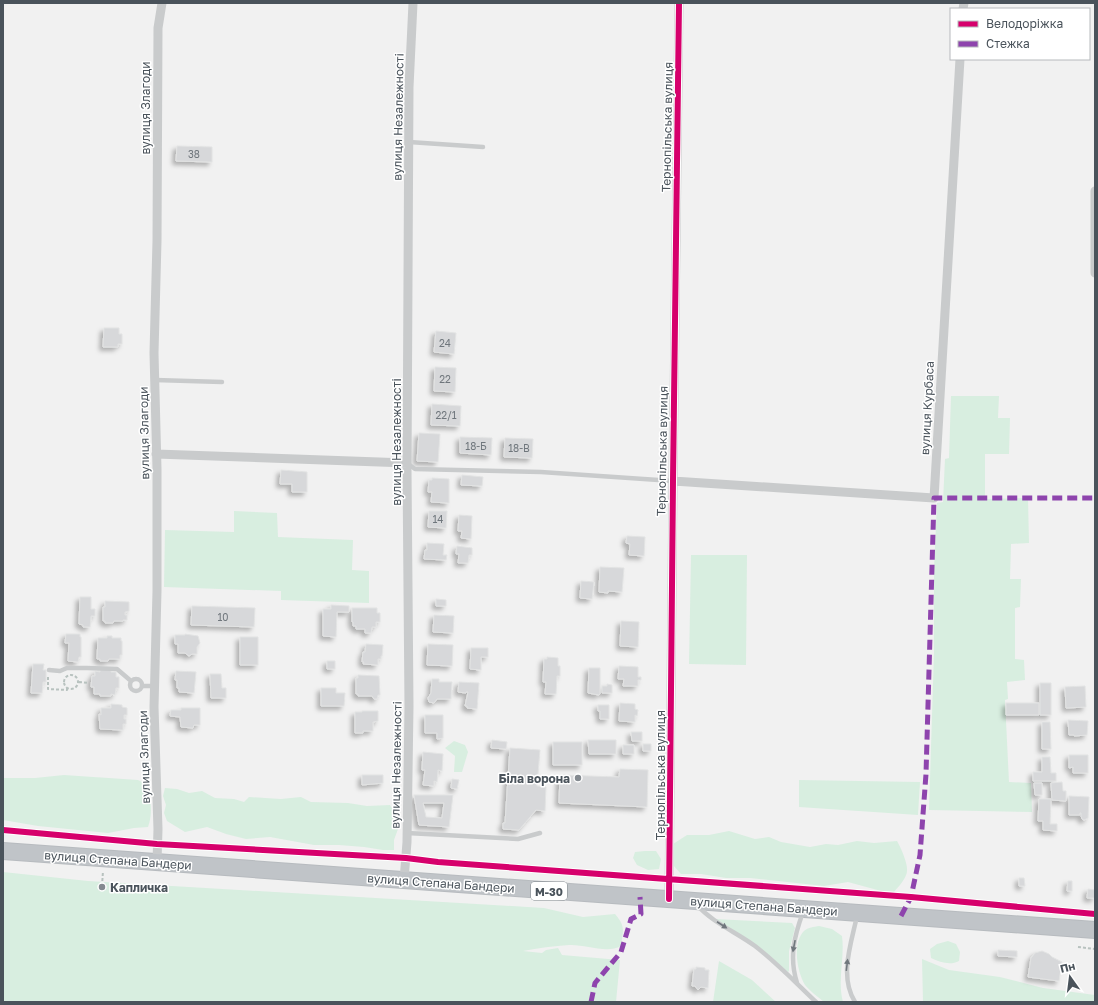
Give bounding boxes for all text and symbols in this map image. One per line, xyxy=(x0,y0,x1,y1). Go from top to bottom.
legend xyxy=(950,8,1090,60)
text: Велодоріжка xyxy=(986,16,1063,31)
text: Стежка xyxy=(986,36,1030,51)
street label: вулиця Незалежності xyxy=(389,53,407,181)
street label: вулиця Злагоди xyxy=(138,61,153,155)
street label: Тернопільська вулиця xyxy=(658,62,676,192)
house number: 38 xyxy=(188,148,200,160)
house number: 24 xyxy=(439,337,451,349)
street label: вулиця Курбаса xyxy=(917,361,937,455)
house number: 22 xyxy=(439,373,451,385)
street label: вулиця Незалежності xyxy=(389,378,404,506)
street label: вулиця Злагоди xyxy=(136,386,152,480)
street label: Тернопільська вулиця xyxy=(653,386,671,516)
house number: 22/1 xyxy=(435,409,457,421)
house number: 18-Б xyxy=(465,440,487,452)
house number: 18-В xyxy=(508,442,530,454)
house number: 14 xyxy=(433,513,443,525)
house number: 10 xyxy=(217,611,229,623)
street label: вулиця Незалежності xyxy=(387,701,405,829)
street label: вулиця Злагоди xyxy=(135,710,153,804)
street label: Тернопільська вулиця xyxy=(653,710,668,840)
place label: Біла ворона xyxy=(498,771,570,786)
marker: Біла ворона xyxy=(573,773,583,783)
street label: вулиця Степана Бандери xyxy=(44,847,192,873)
street label: вулиця Степана Бандери xyxy=(367,870,515,896)
place label: Капличка xyxy=(110,880,168,895)
marker: Капличка xyxy=(97,882,107,892)
road number: М-30 xyxy=(531,882,567,900)
street label: вулиця Степана Бандери xyxy=(690,893,838,919)
one-way arrow xyxy=(716,921,728,928)
one-way arrow xyxy=(790,940,796,953)
north arrow xyxy=(1050,957,1090,997)
one-way arrow xyxy=(844,958,851,971)
text: Пн xyxy=(1059,959,1077,975)

